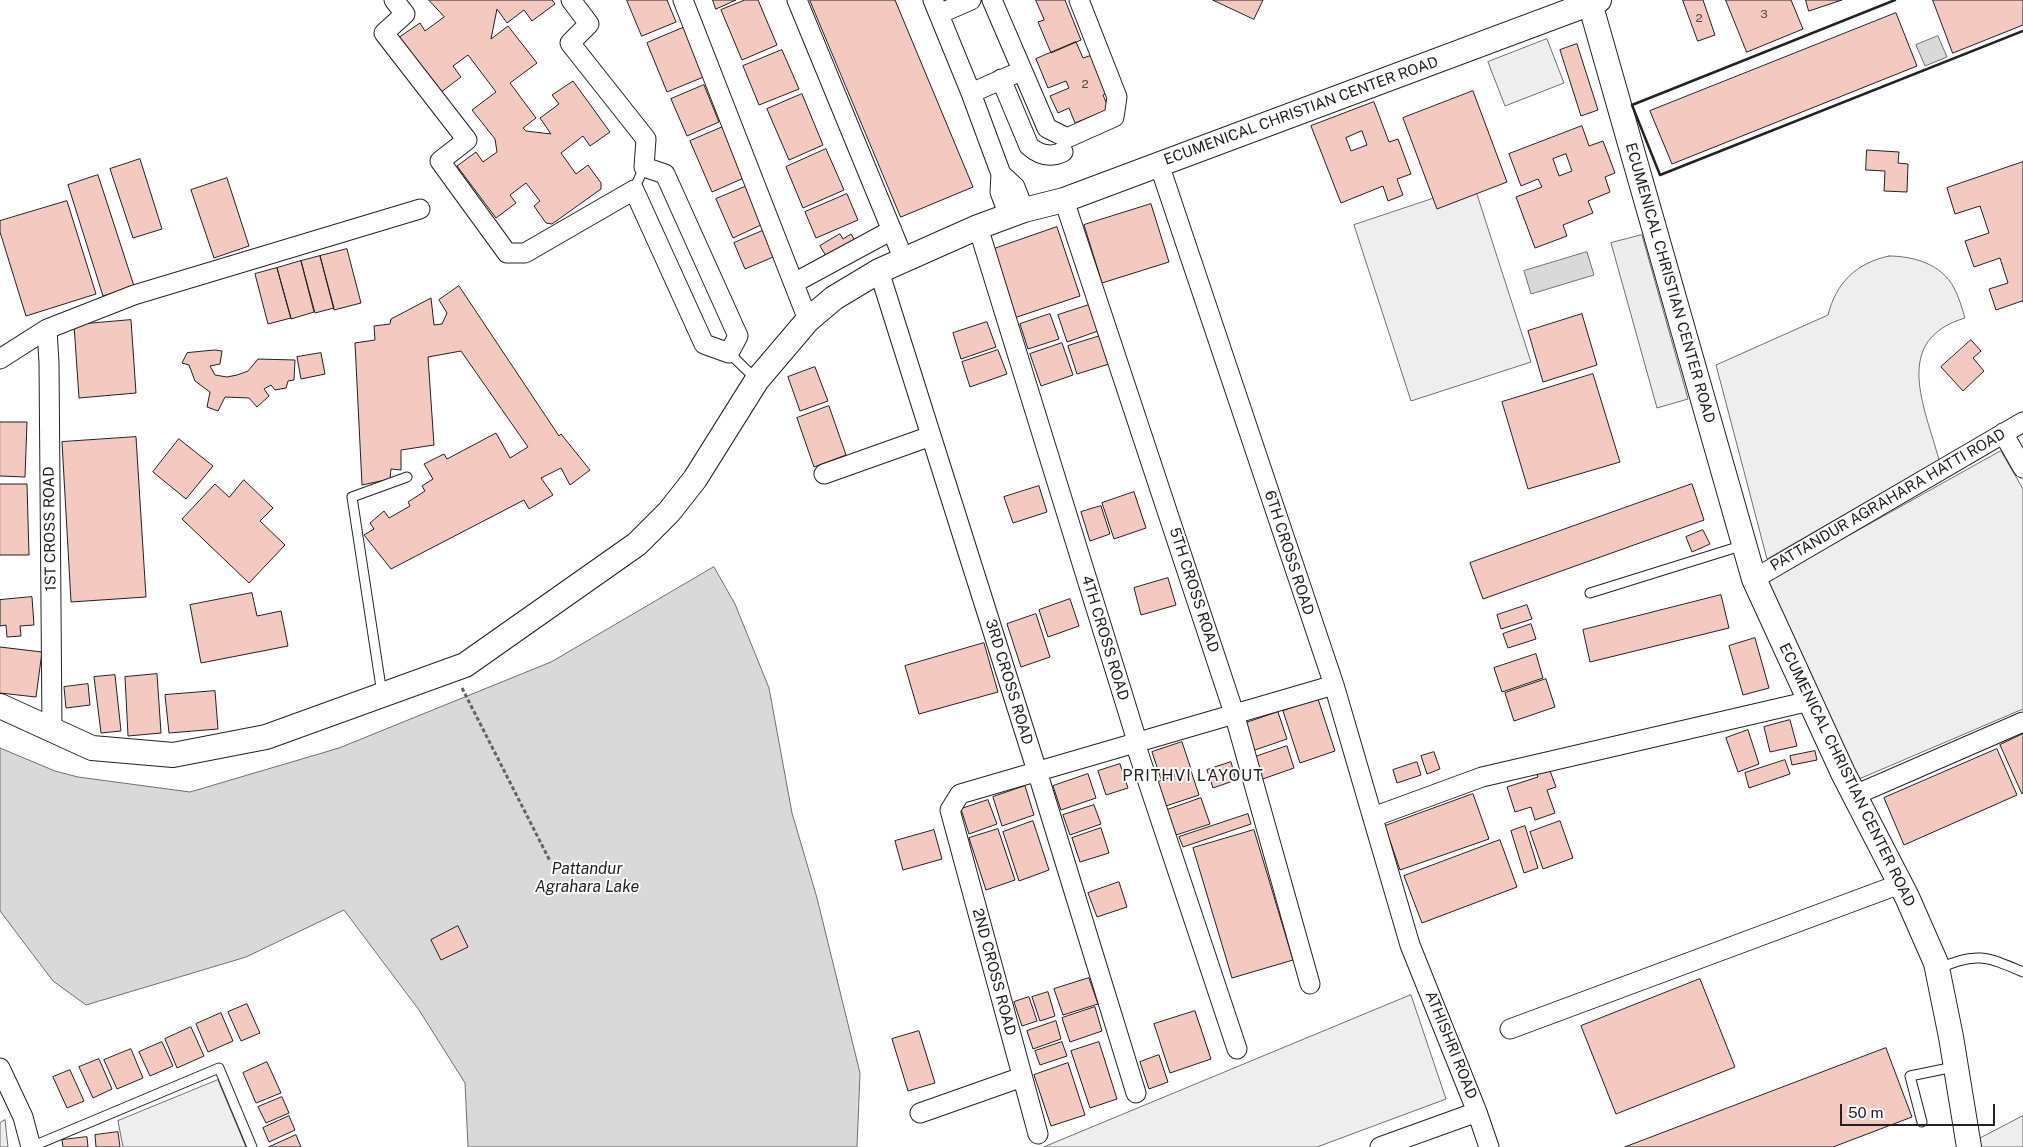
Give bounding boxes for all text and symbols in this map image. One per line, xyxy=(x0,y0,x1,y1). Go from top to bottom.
house number: 3 xyxy=(1760,7,1768,21)
house number: 2 xyxy=(1695,11,1703,25)
street label: ECUMENICAL CHRISTIAN CENTER ROAD xyxy=(1161,53,1441,169)
house number: 2 xyxy=(1081,77,1089,91)
street label: ECUMENICAL CHRISTIAN CENTER ROAD xyxy=(1621,141,1719,425)
street label: PATTANDUR AGRAHARA HATTI ROAD xyxy=(1767,425,2009,575)
street label: 1ST CROSS ROAD xyxy=(40,466,60,592)
street label: 6TH CROSS ROAD xyxy=(1260,488,1318,618)
street label: 5TH CROSS ROAD xyxy=(1165,525,1223,655)
street label: 4TH CROSS ROAD xyxy=(1077,573,1133,703)
street label: 3RD CROSS ROAD xyxy=(981,617,1037,747)
street label: ECUMENICAL CHRISTIAN CENTER ROAD xyxy=(1775,640,1919,910)
district label: PRITHVI LAYOUT xyxy=(1120,766,1266,786)
water label: Pattandur Agrahara Lake xyxy=(535,859,639,897)
street label: 2ND CROSS ROAD xyxy=(968,906,1020,1038)
street label: ATHISHRI ROAD xyxy=(1421,988,1481,1102)
scale bar xyxy=(1843,1094,1998,1126)
text: 50 m xyxy=(1848,1104,1883,1121)

